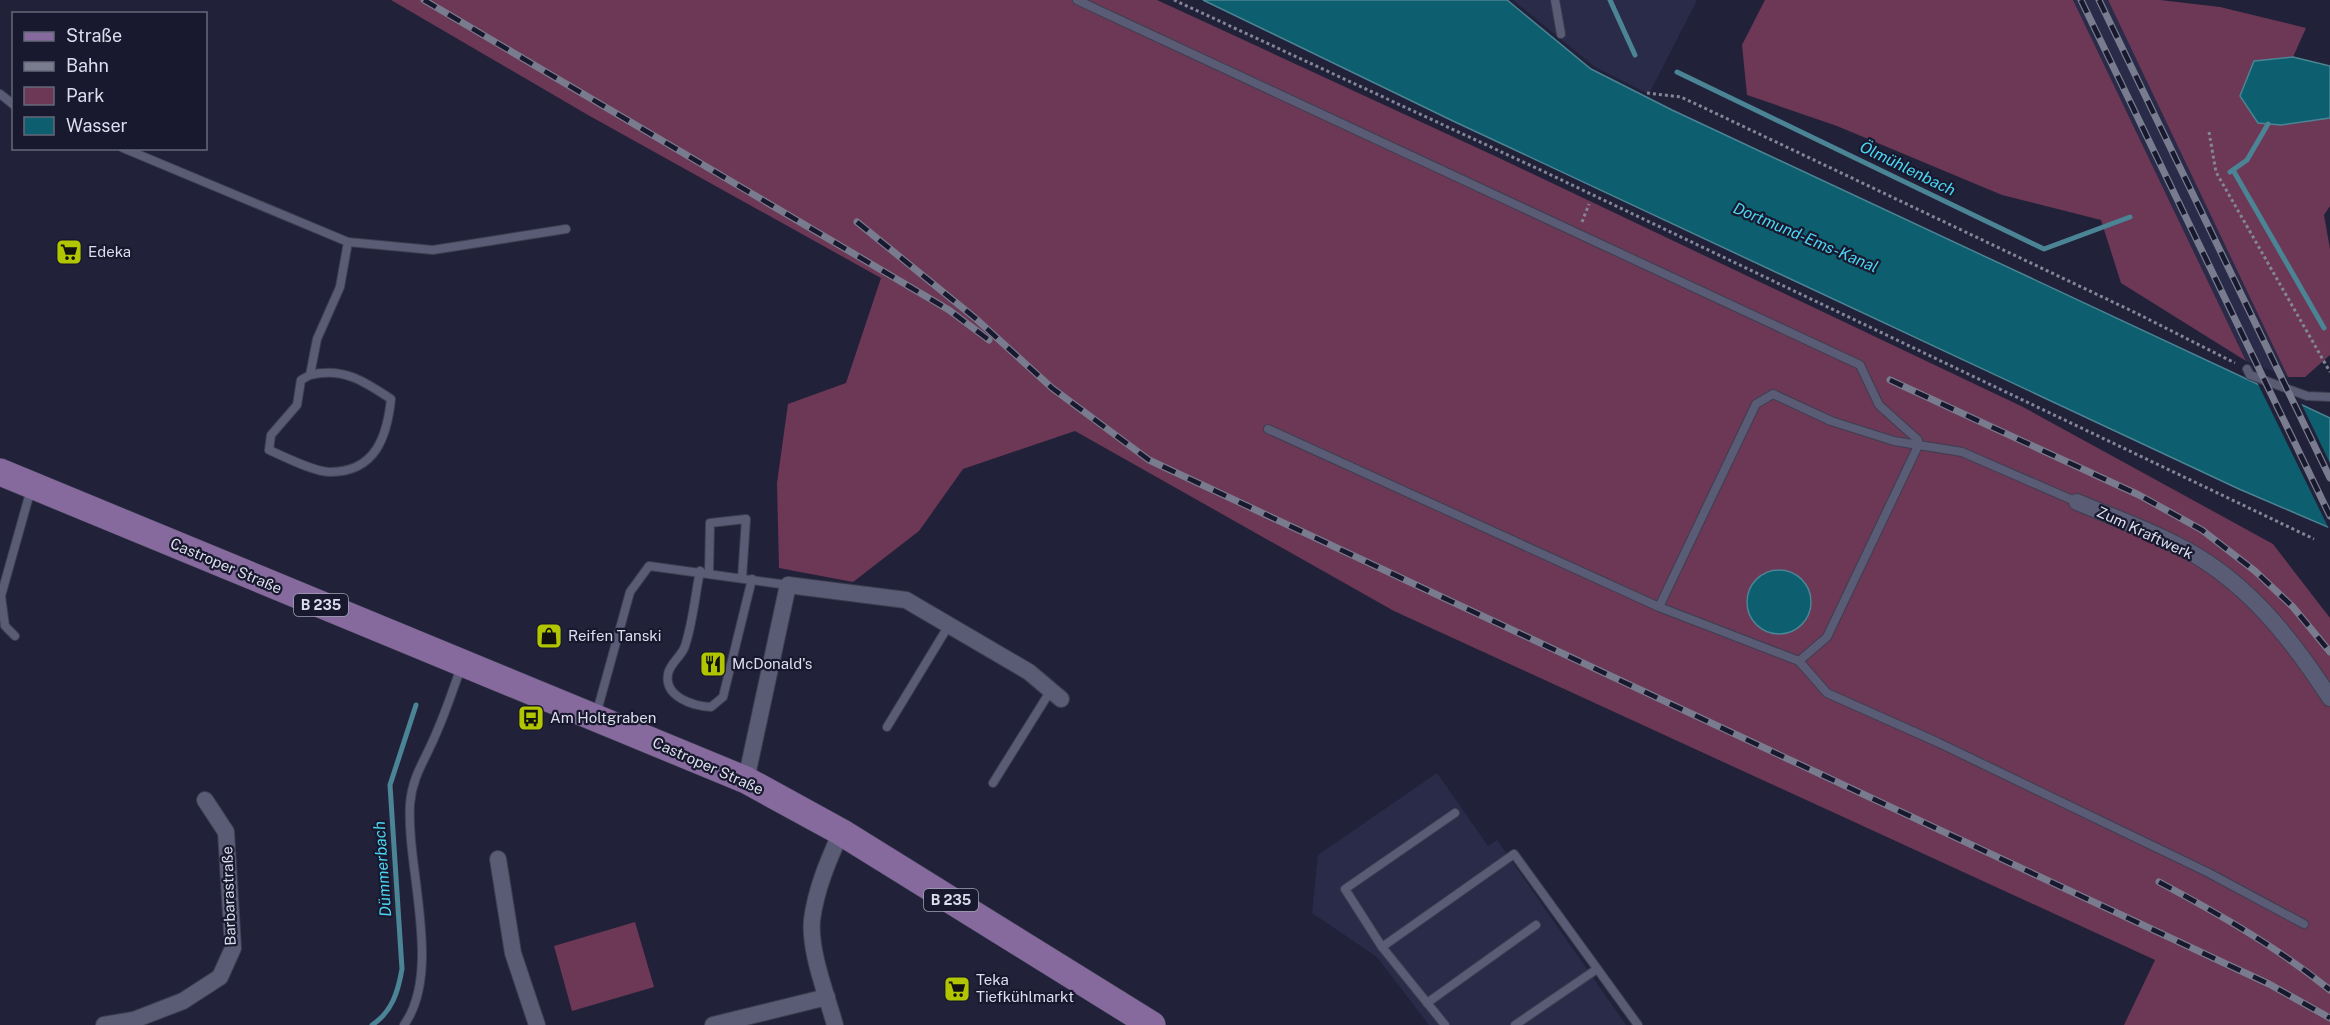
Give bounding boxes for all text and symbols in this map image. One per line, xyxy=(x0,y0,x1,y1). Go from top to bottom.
legend xyxy=(12,12,207,150)
text: Straße xyxy=(66,25,122,46)
text: Bahn xyxy=(66,55,109,76)
text: Park xyxy=(66,85,104,106)
text: Wasser xyxy=(66,115,128,136)
water label: Ölmühlenbach xyxy=(1857,136,1959,200)
water label: Dortmund-Ems-Kanal xyxy=(1731,198,1881,277)
supermarket icon: Edeka xyxy=(54,237,84,267)
place label: Edeka xyxy=(88,243,131,260)
street label: Zum Kraftwerk xyxy=(2094,503,2196,562)
street label: Castroper Straße xyxy=(168,534,285,597)
road number: B 235 xyxy=(294,594,348,616)
shop icon: Reifen Tanski xyxy=(534,621,564,651)
place label: Reifen Tanski xyxy=(568,627,661,644)
restaurant icon: McDonald's xyxy=(698,649,728,679)
place label: McDonald's xyxy=(732,655,812,672)
bus stop icon: Am Holtgraben xyxy=(516,703,546,733)
place label: Am Holtgraben xyxy=(550,709,656,726)
street label: Castroper Straße xyxy=(650,733,766,798)
water label: Dümmerbach xyxy=(370,820,395,918)
street label: Barbarastraße xyxy=(218,846,239,946)
road number: B 235 xyxy=(924,889,978,911)
place label: Teka Tiefkühlmarkt xyxy=(976,971,1074,1005)
supermarket icon: Teka Tiefkühlmarkt xyxy=(942,974,972,1004)

